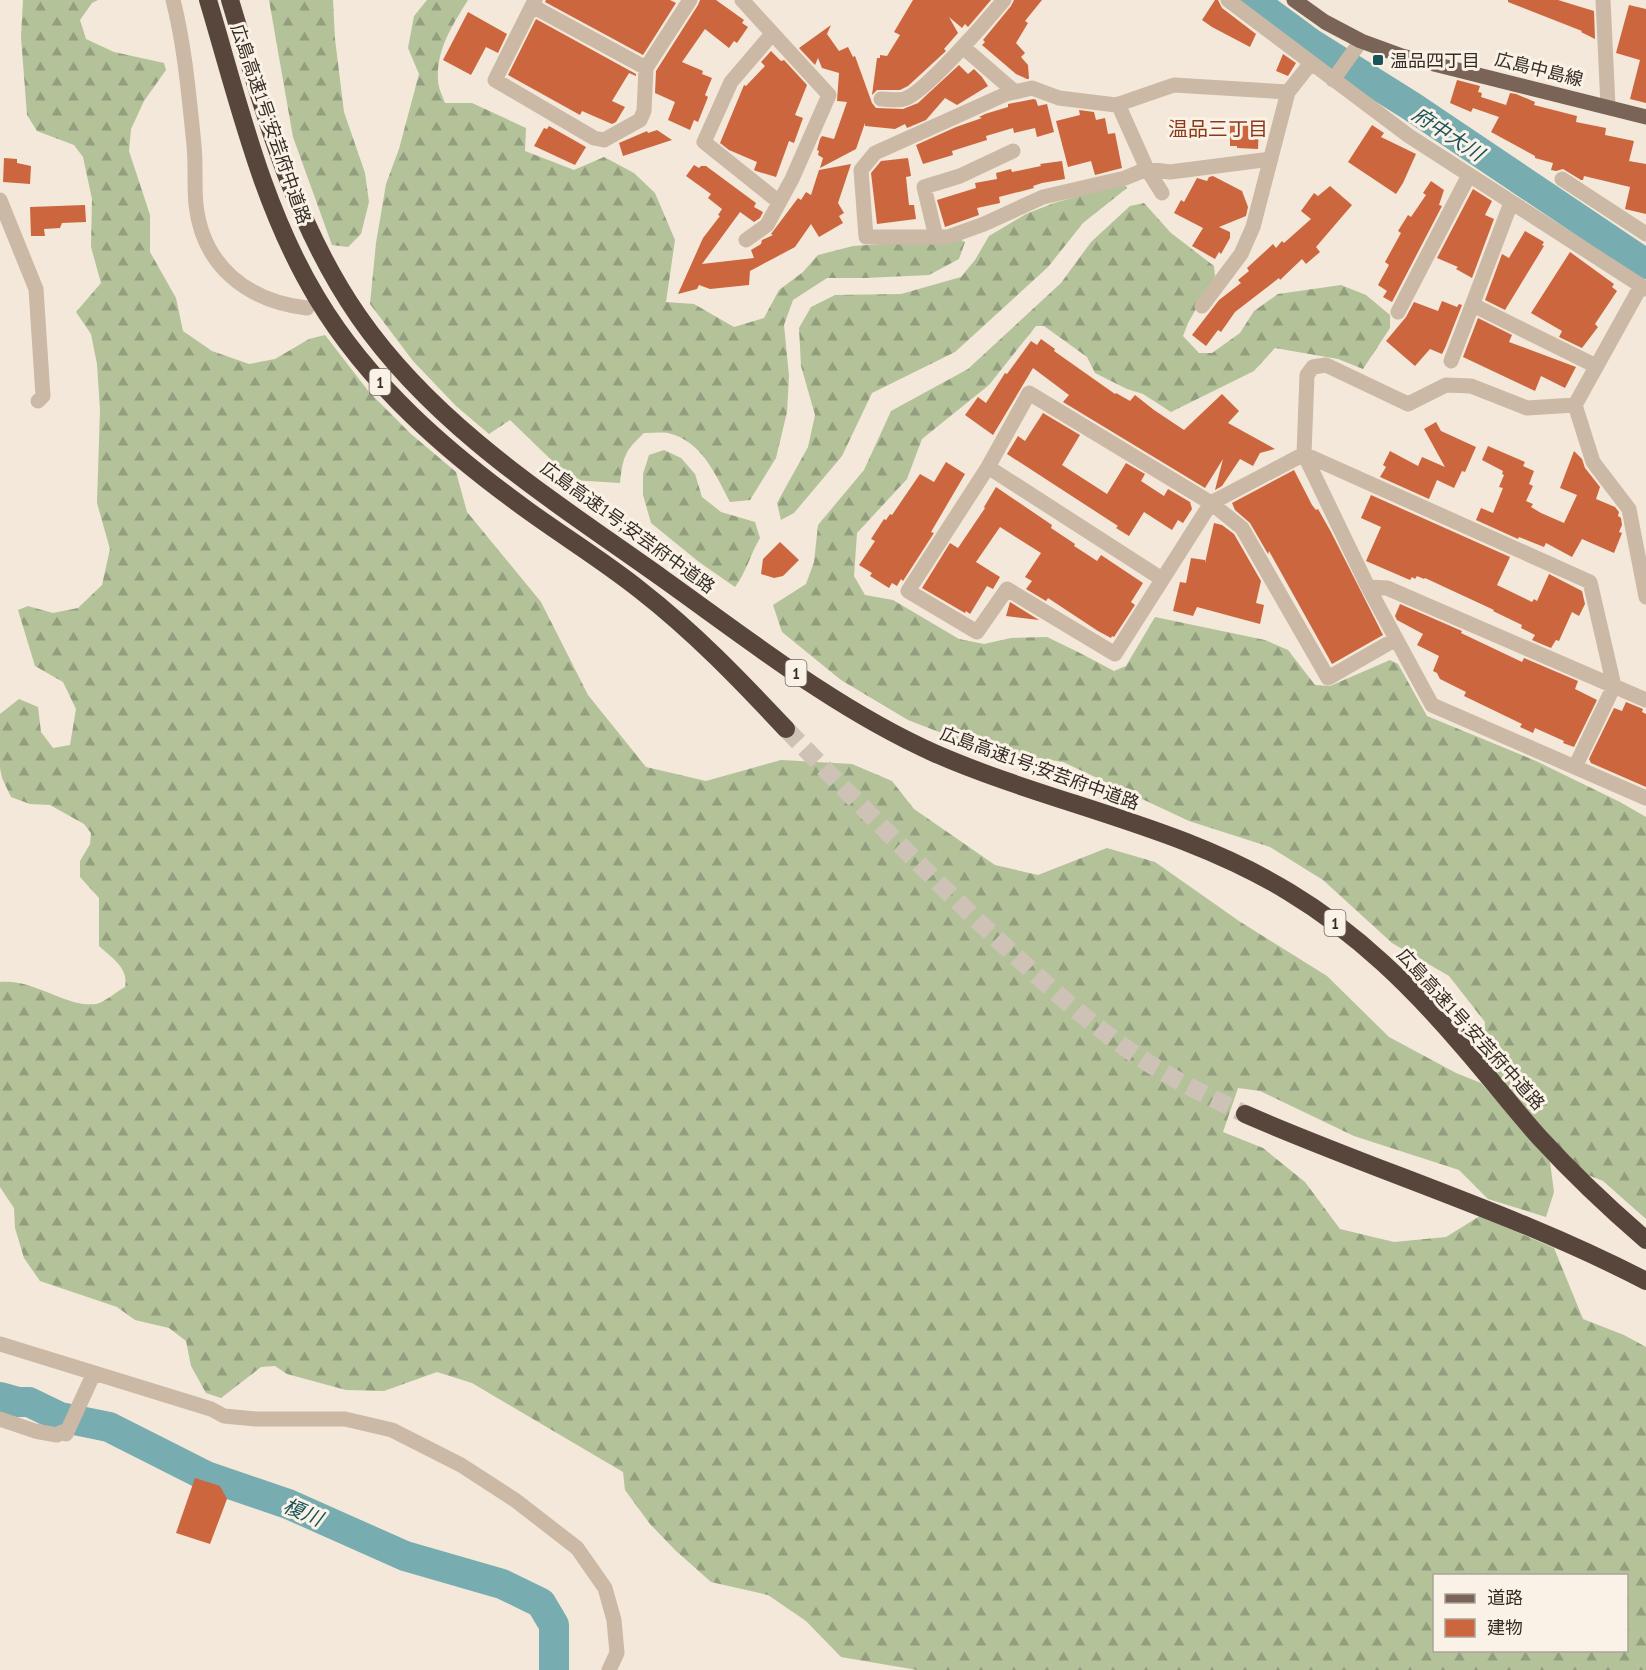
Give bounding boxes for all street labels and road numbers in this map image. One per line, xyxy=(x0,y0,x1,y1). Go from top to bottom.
street label: 広島高速1号;安芸府中道路 xyxy=(226,21,316,227)
street label: 広島中島線 xyxy=(1493,47,1585,91)
road number: 1 xyxy=(370,369,391,395)
street label: 広島高速1号;安芸府中道路 xyxy=(536,456,720,598)
road number: 1 xyxy=(786,660,806,686)
street label: 広島高速1号;安芸府中道路 xyxy=(937,721,1143,815)
road number: 1 xyxy=(1324,910,1346,936)
street label: 広島高速1号;安芸府中道路 xyxy=(1392,943,1550,1115)

